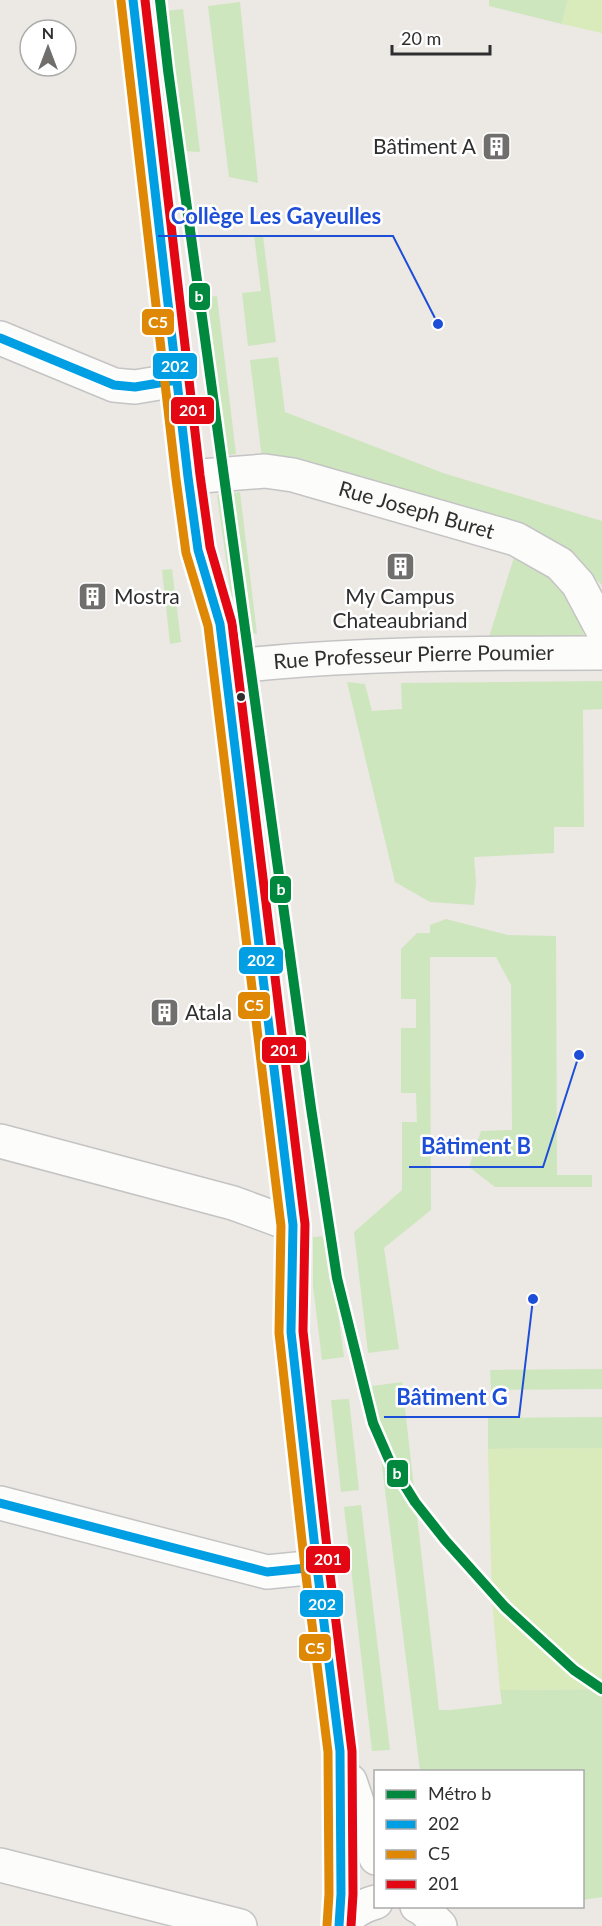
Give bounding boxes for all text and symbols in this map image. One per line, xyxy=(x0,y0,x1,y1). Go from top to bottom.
north arrow xyxy=(18,18,78,78)
scale bar xyxy=(392,18,490,56)
text: N xyxy=(42,23,54,42)
text: 20 m xyxy=(401,27,441,49)
building icon: Bâtiment A xyxy=(481,131,513,163)
place label: Bâtiment A xyxy=(373,133,477,158)
callout: Collège Les Gayeulles xyxy=(158,196,393,236)
text: Collège Les Gayeulles xyxy=(171,202,381,229)
line badge: b xyxy=(188,282,211,311)
text: b xyxy=(194,286,204,305)
line badge: C5 xyxy=(141,308,175,336)
text: C5 xyxy=(148,312,168,331)
line badge: 202 xyxy=(152,352,198,380)
text: 202 xyxy=(161,356,189,375)
line badge: 201 xyxy=(170,396,215,425)
text: 201 xyxy=(179,400,207,419)
street label: Rue Joseph Buret xyxy=(336,475,498,543)
building icon: My Campus Chateaubriand xyxy=(384,550,416,582)
building icon: Mostra xyxy=(77,581,109,613)
place label: Mostra xyxy=(114,583,180,608)
place label: My Campus Chateaubriand xyxy=(332,583,468,632)
street label: Rue Professeur Pierre Poumier xyxy=(272,639,554,673)
unlabelled marker xyxy=(235,691,247,703)
line badge: b xyxy=(269,875,292,904)
text: b xyxy=(276,879,286,898)
line badge: 202 xyxy=(238,946,284,975)
text: 202 xyxy=(247,950,275,969)
line badge: C5 xyxy=(237,991,271,1020)
text: C5 xyxy=(244,995,264,1014)
building icon: Atala xyxy=(148,997,180,1029)
place label: Atala xyxy=(185,999,232,1024)
line badge: 201 xyxy=(261,1036,307,1064)
text: 201 xyxy=(270,1040,298,1059)
callout: Bâtiment B xyxy=(409,1127,543,1167)
text: Bâtiment B xyxy=(421,1132,531,1159)
callout: Bâtiment G xyxy=(384,1377,519,1417)
text: Bâtiment G xyxy=(396,1383,508,1410)
line badge: b xyxy=(386,1459,409,1488)
text: b xyxy=(392,1463,402,1482)
line badge: 201 xyxy=(305,1545,351,1574)
text: 201 xyxy=(314,1549,342,1568)
line badge: 202 xyxy=(299,1589,344,1618)
text: 202 xyxy=(308,1594,336,1613)
line badge: C5 xyxy=(298,1633,332,1662)
text: C5 xyxy=(305,1638,325,1657)
legend xyxy=(374,1770,584,1908)
text: Métro b xyxy=(428,1782,491,1804)
text: 202 xyxy=(428,1812,459,1834)
text: C5 xyxy=(428,1842,450,1864)
text: 201 xyxy=(428,1872,459,1894)

